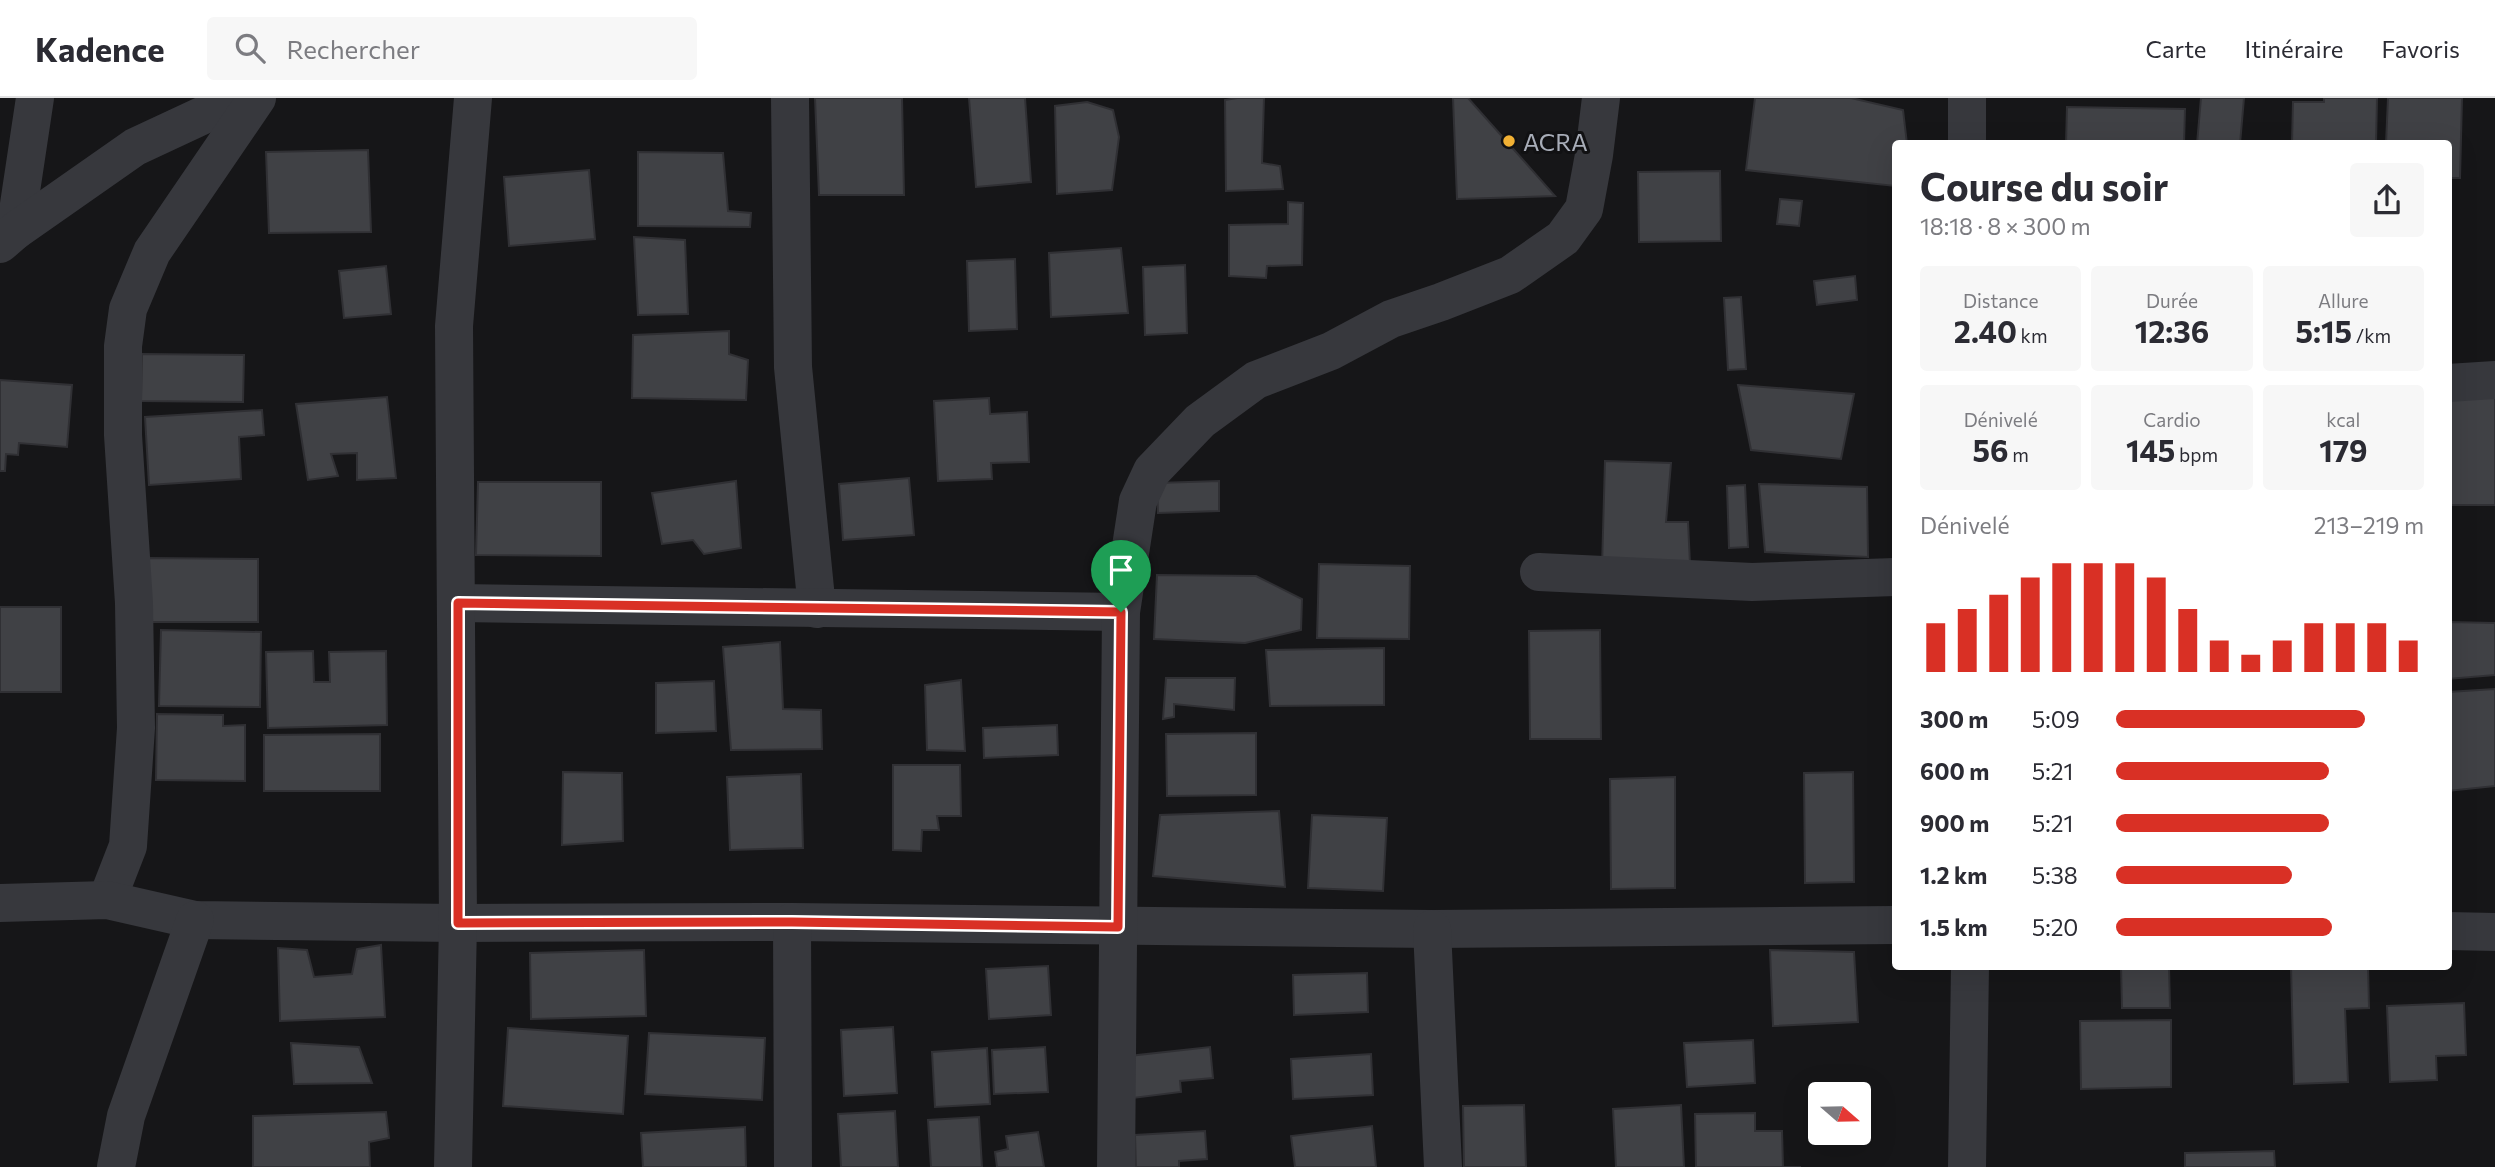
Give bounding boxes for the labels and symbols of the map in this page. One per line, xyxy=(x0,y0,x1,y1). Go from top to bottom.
place label: ACRA xyxy=(1523,127,1588,156)
marker: ACRA xyxy=(1501,133,1517,149)
pin xyxy=(1091,540,1151,612)
north arrow xyxy=(1808,1082,1871,1144)

